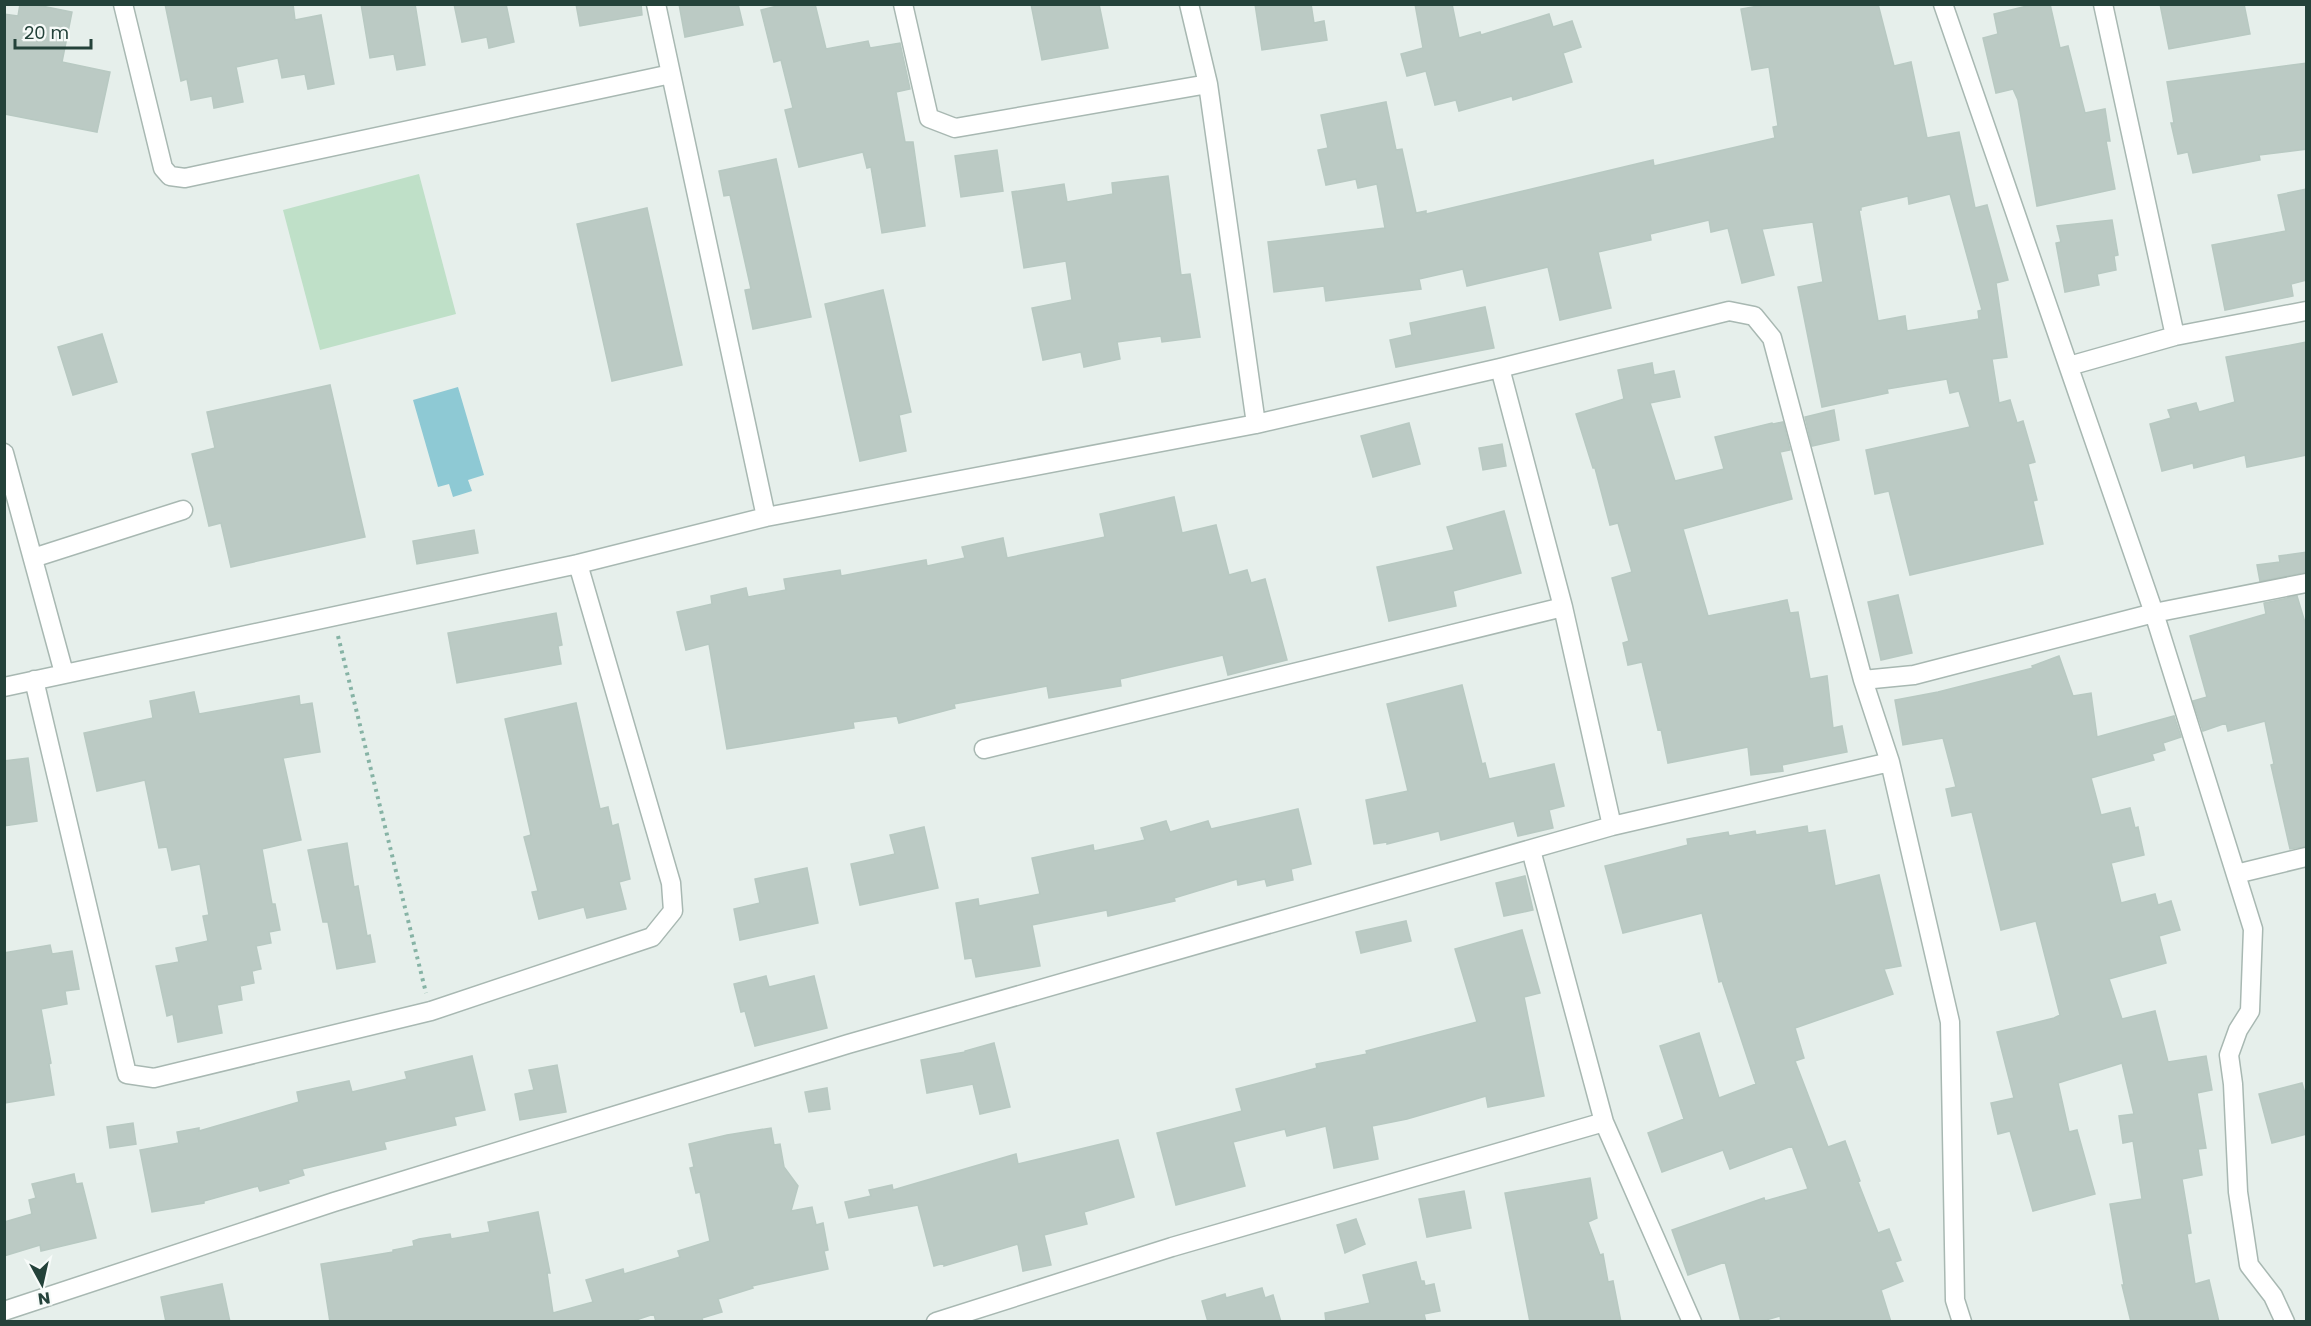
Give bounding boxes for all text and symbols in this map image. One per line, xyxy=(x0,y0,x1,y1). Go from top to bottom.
scale bar xyxy=(15,12,92,50)
text: 20 m xyxy=(24,20,69,45)
north arrow xyxy=(12,1254,72,1314)
text: N xyxy=(36,1286,52,1311)

